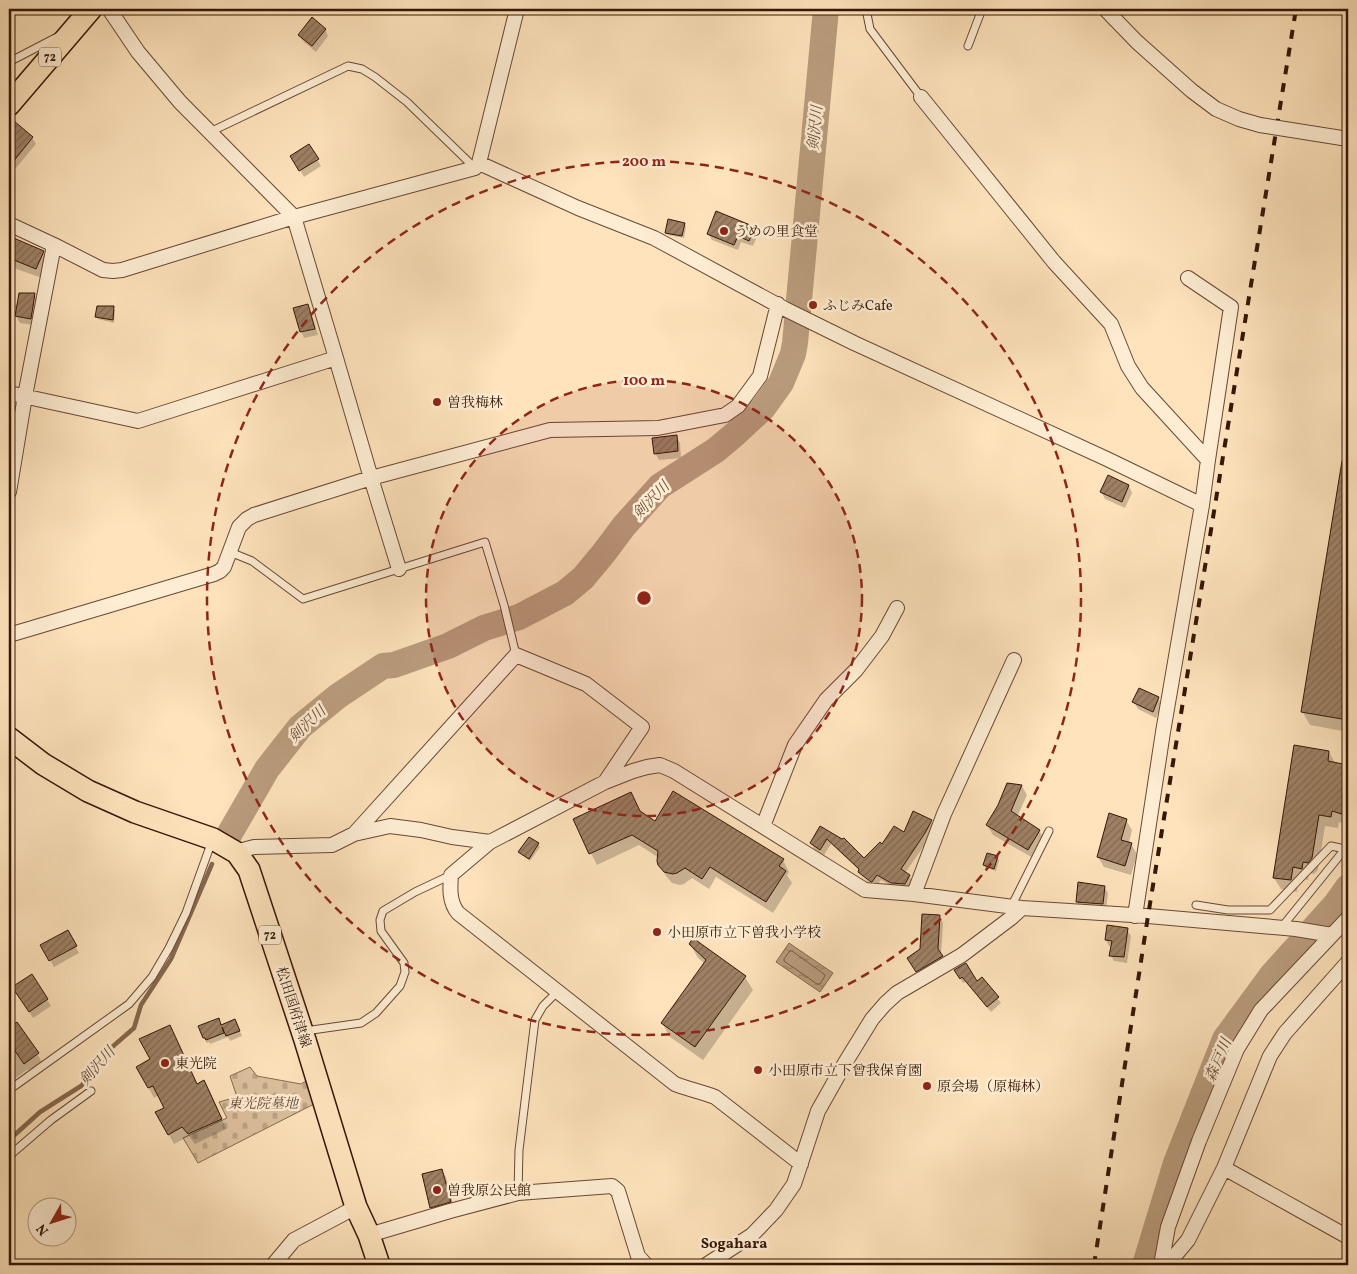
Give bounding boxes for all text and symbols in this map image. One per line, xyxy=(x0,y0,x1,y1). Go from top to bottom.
road number: 72 xyxy=(39,48,61,66)
water label: 剣沢川 xyxy=(804,103,829,151)
text: 200 m xyxy=(622,152,666,173)
place label: うめの里食堂 xyxy=(734,223,818,242)
marker: うめの里食堂 xyxy=(718,225,730,237)
place label: ふじみCafe xyxy=(823,297,893,316)
marker: ふじみCafe xyxy=(807,299,819,311)
text: 100 m xyxy=(623,371,666,392)
place label: 曽我梅林 xyxy=(447,394,503,413)
marker: 曽我梅林 xyxy=(431,396,443,408)
water label: 剣沢川 xyxy=(629,476,677,525)
centre of rings xyxy=(635,589,653,607)
water label: 剣沢川 xyxy=(285,701,333,748)
place label: 小田原市立下曽我小学校 xyxy=(667,924,821,943)
road number: 72 xyxy=(259,926,281,944)
marker: 小田原市立下曽我小学校 xyxy=(651,926,663,938)
street label: 松田国府津線 xyxy=(271,965,315,1050)
water label: 森戸川 xyxy=(1201,1034,1239,1085)
water label: 剣沢川 xyxy=(75,1042,122,1091)
place label: 東光院 xyxy=(175,1055,217,1074)
marker: 東光院 xyxy=(159,1057,171,1069)
place label: 小田原市立下曾我保育園 xyxy=(768,1062,922,1081)
marker: 小田原市立下曾我保育園 xyxy=(752,1064,764,1076)
place label: 原会場（原梅林） xyxy=(937,1078,1049,1097)
marker: 原会場（原梅林） xyxy=(921,1080,933,1092)
park label: 東光院墓地 xyxy=(228,1095,300,1114)
place label: 曽我原公民館 xyxy=(447,1182,531,1201)
marker: 曽我原公民館 xyxy=(431,1184,443,1196)
north arrow xyxy=(28,1196,78,1246)
text: N xyxy=(32,1219,54,1239)
district label: Sogahara xyxy=(701,1234,767,1255)

